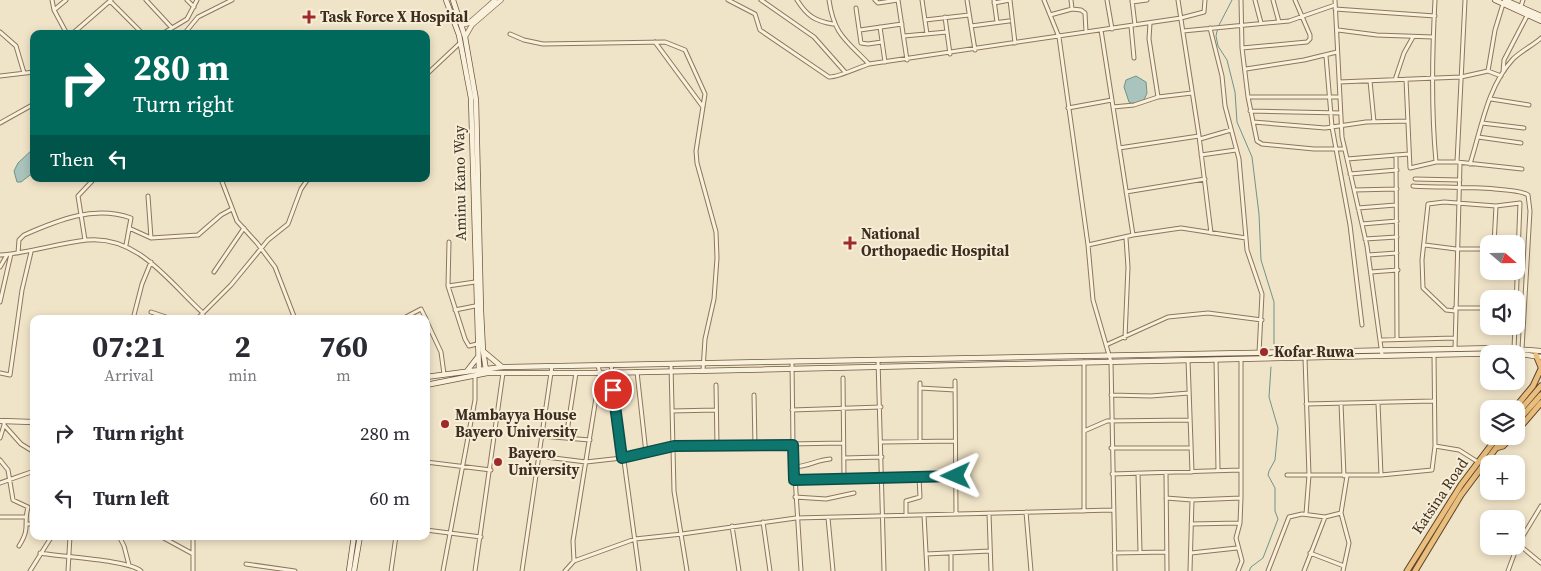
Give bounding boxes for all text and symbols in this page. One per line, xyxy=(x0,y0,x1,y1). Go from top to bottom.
place label: Task Force X Hospital xyxy=(320,6,468,27)
marker: Task Force X Hospital xyxy=(302,10,316,24)
text: 280 m xyxy=(133,44,229,92)
icon: right xyxy=(50,50,115,115)
text: Turn right xyxy=(133,89,234,119)
street label: Aminu Kano Way xyxy=(448,125,471,241)
icon: left xyxy=(104,145,132,173)
text: Then xyxy=(50,146,94,172)
place label: National Orthopaedic Hospital xyxy=(861,223,1009,261)
north arrow xyxy=(1480,235,1525,280)
map controls xyxy=(1480,235,1525,555)
marker: National Orthopaedic Hospital xyxy=(843,236,857,250)
button: sound xyxy=(1480,290,1525,335)
text: 07:21 xyxy=(92,326,166,367)
text: 2 xyxy=(234,326,251,367)
text: 760 xyxy=(319,326,368,367)
place label: Kofar Ruwa xyxy=(1274,341,1355,362)
button: search xyxy=(1480,345,1525,390)
marker: Kofar Ruwa xyxy=(1258,346,1270,358)
text: Arrival xyxy=(104,364,154,386)
text: min xyxy=(228,364,257,386)
text: m xyxy=(336,364,351,386)
pin xyxy=(592,369,634,411)
icon: arrive xyxy=(599,376,627,404)
button: layers xyxy=(1480,400,1525,445)
place label: Mambayya House Bayero University xyxy=(455,404,578,442)
marker: Mambayya House Bayero University xyxy=(439,418,451,430)
icon: right xyxy=(50,419,78,447)
text: Turn right xyxy=(93,420,184,446)
text: 280 m xyxy=(360,420,410,446)
place label: Bayero University xyxy=(508,442,579,480)
position arrow xyxy=(929,449,981,501)
street label: Katsina Road xyxy=(1406,453,1473,538)
button: + xyxy=(1480,455,1525,500)
marker: Bayero University xyxy=(492,456,504,468)
icon: left xyxy=(50,484,78,512)
text: Turn left xyxy=(93,485,169,511)
text: 60 m xyxy=(369,485,410,511)
button: − xyxy=(1480,510,1525,555)

